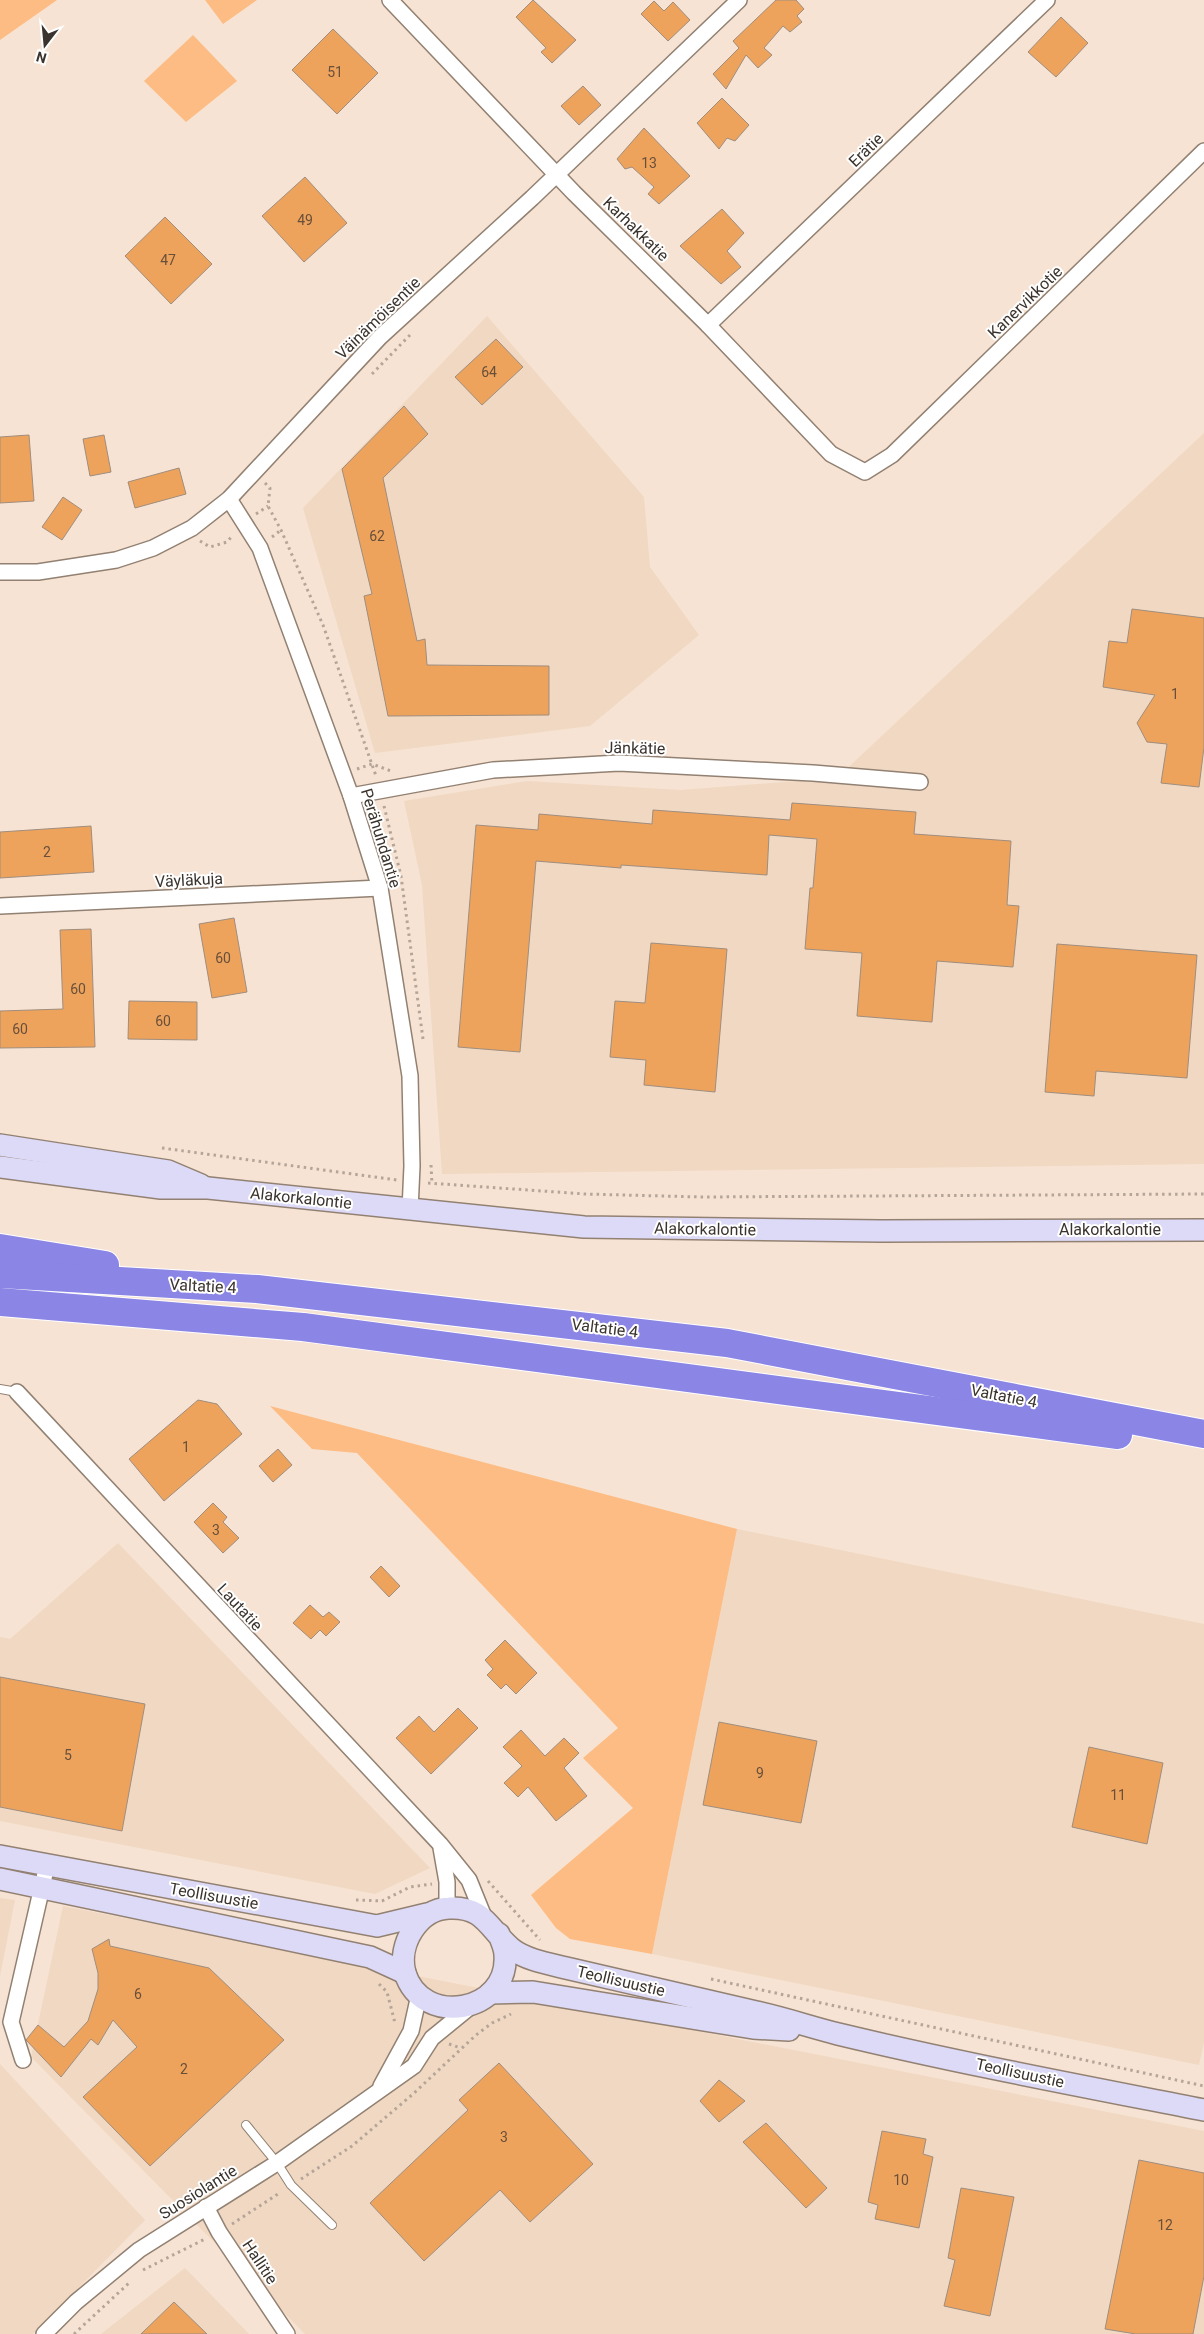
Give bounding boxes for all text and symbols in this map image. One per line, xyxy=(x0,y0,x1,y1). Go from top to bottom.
north arrow xyxy=(20,20,70,70)
text: N xyxy=(34,48,48,67)
house number: 51 xyxy=(327,64,343,80)
street label: Erätie xyxy=(845,129,887,171)
house number: 13 xyxy=(641,155,657,171)
street label: Karhakkatie xyxy=(599,193,673,265)
house number: 49 xyxy=(297,212,313,228)
house number: 47 xyxy=(160,252,176,268)
street label: Kanervikkotie xyxy=(984,262,1066,342)
street label: Väinämöisentie xyxy=(332,273,424,363)
house number: 64 xyxy=(481,364,497,380)
house number: 62 xyxy=(369,528,385,544)
house number: 1 xyxy=(1171,686,1179,702)
street label: Jänkätie xyxy=(604,738,666,758)
street label: Perähuhdantie xyxy=(357,786,405,890)
house number: 2 xyxy=(43,844,51,860)
street label: Väyläkuja xyxy=(155,869,223,891)
house number: 60 xyxy=(215,950,231,966)
house number: 60 xyxy=(70,981,86,997)
house number: 60 xyxy=(155,1013,171,1029)
house number: 60 xyxy=(12,1021,28,1037)
street label: Alakorkalontie xyxy=(249,1183,353,1213)
street label: Alakorkalontie xyxy=(654,1219,756,1239)
street label: Alakorkalontie xyxy=(1059,1220,1161,1239)
street label: Valtatie 4 xyxy=(169,1275,237,1297)
street label: Valtatie 4 xyxy=(571,1314,639,1342)
street label: Valtatie 4 xyxy=(969,1380,1039,1412)
house number: 1 xyxy=(182,1439,190,1455)
house number: 3 xyxy=(212,1522,220,1538)
street label: Lautatie xyxy=(213,1579,267,1635)
house number: 5 xyxy=(64,1747,72,1763)
house number: 9 xyxy=(756,1765,764,1781)
house number: 11 xyxy=(1110,1787,1126,1803)
street label: Teollisuustie xyxy=(168,1879,260,1913)
street label: Teollisuustie xyxy=(575,1962,667,2000)
house number: 6 xyxy=(134,1986,142,2002)
street label: Teollisuustie xyxy=(974,2054,1066,2092)
house number: 2 xyxy=(180,2061,188,2077)
house number: 3 xyxy=(500,2129,508,2145)
street label: Suosiolantie xyxy=(156,2161,240,2223)
house number: 10 xyxy=(893,2172,909,2188)
house number: 12 xyxy=(1157,2217,1173,2233)
street label: Hallitie xyxy=(238,2236,282,2288)

